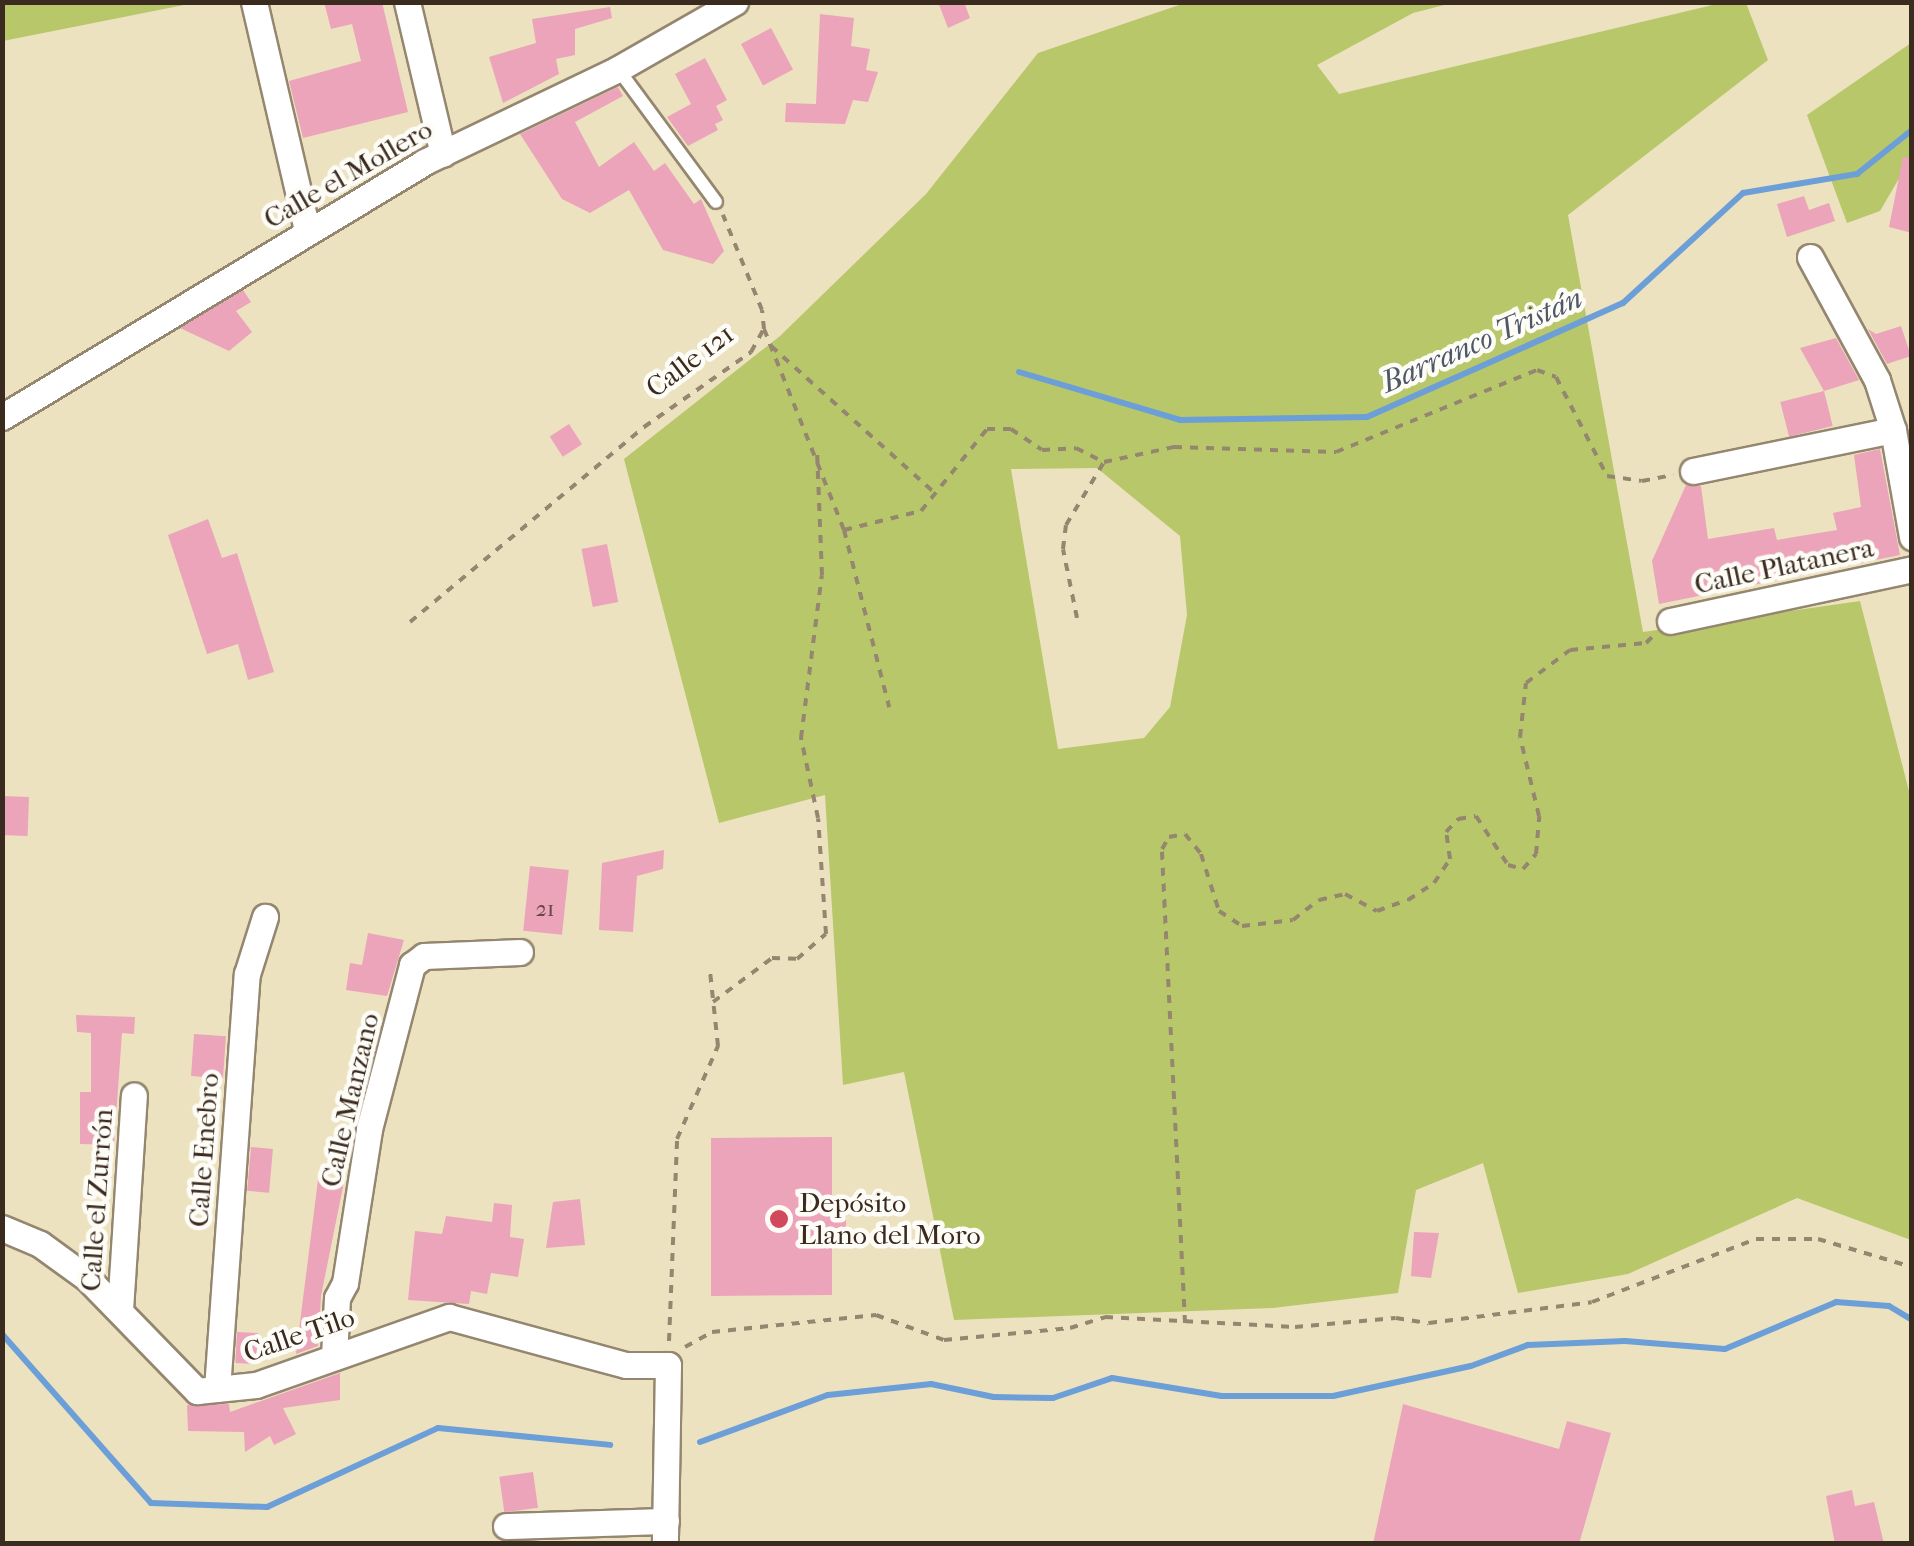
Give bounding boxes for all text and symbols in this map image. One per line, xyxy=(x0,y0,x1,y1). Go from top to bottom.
street label: Calle el Mollero xyxy=(258,112,438,236)
water label: Barranco Tristán xyxy=(1376,281,1588,401)
street label: Calle 121 xyxy=(639,317,741,405)
street label: Calle Platanera xyxy=(1691,531,1877,601)
house number: 21 xyxy=(535,897,555,923)
street label: Calle Manzano xyxy=(314,1010,386,1190)
street label: Calle Enebro xyxy=(182,1072,226,1228)
street label: Calle el Zurrón xyxy=(74,1108,120,1292)
place label: Depósito Llano del Moro xyxy=(799,1186,981,1252)
marker: Depósito Llano del Moro xyxy=(768,1208,790,1230)
street label: Calle Tilo xyxy=(239,1300,359,1370)

